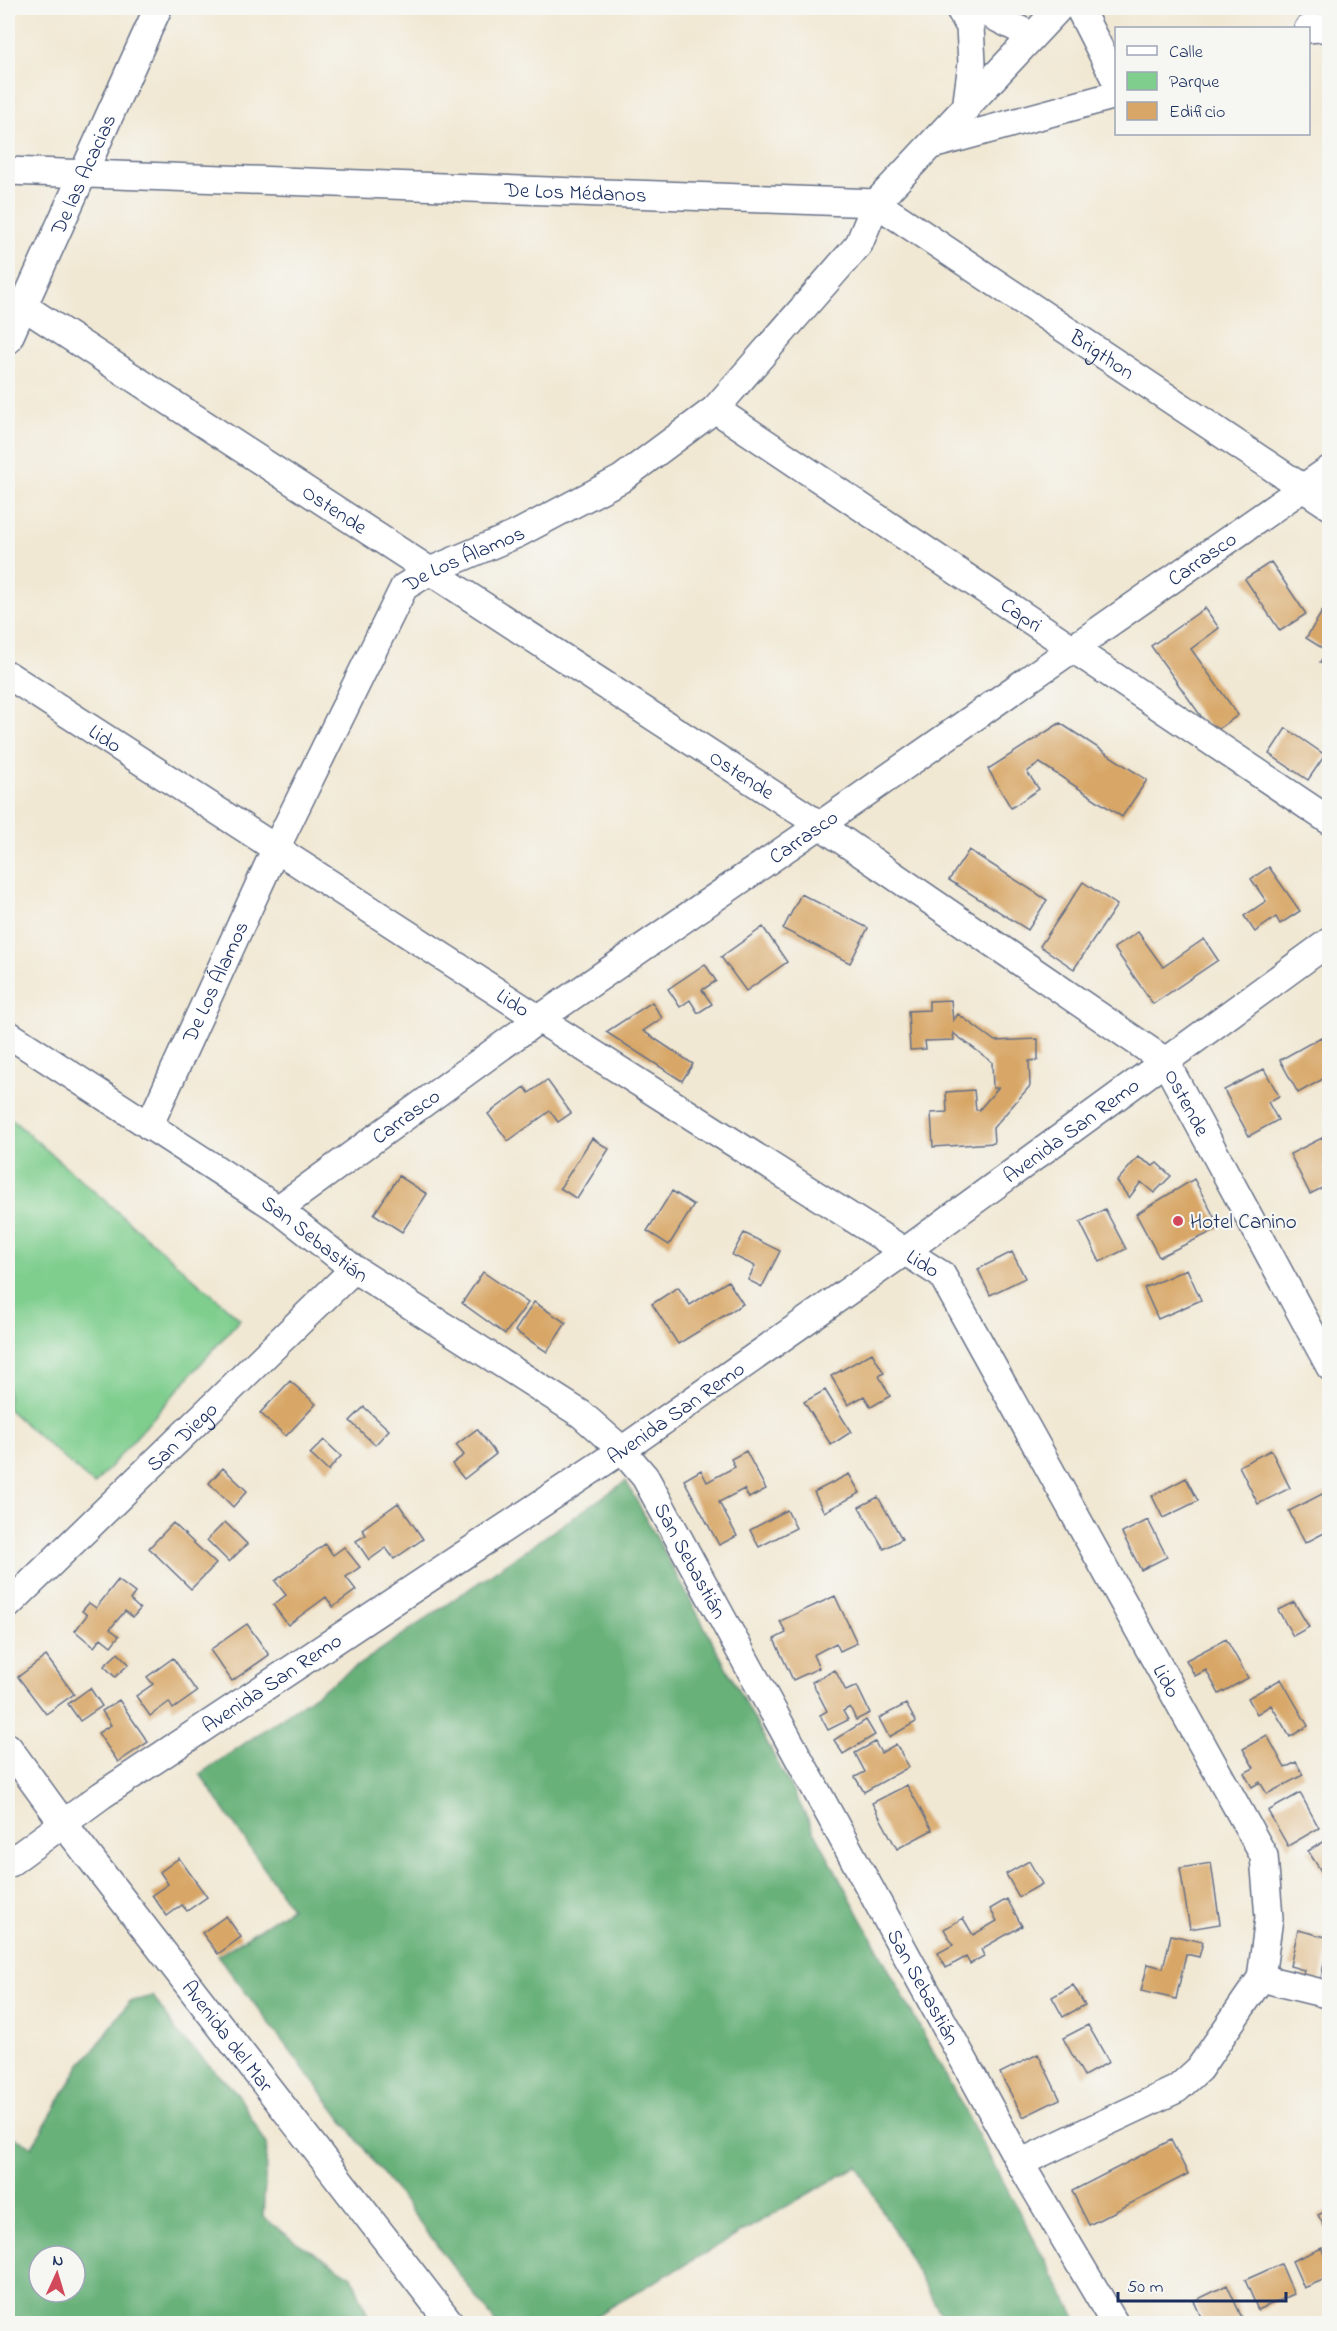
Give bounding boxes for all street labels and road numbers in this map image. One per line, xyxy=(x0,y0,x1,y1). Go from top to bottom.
street label: De las Acacias xyxy=(44,110,125,241)
street label: De Los Médanos xyxy=(503,176,647,212)
street label: Brigthon xyxy=(1062,323,1140,388)
street label: Ostende xyxy=(295,478,373,543)
street label: De Los Álamos xyxy=(398,519,531,601)
street label: Carrasco xyxy=(1162,525,1244,595)
street label: Capri xyxy=(994,591,1047,641)
street label: Lido xyxy=(82,718,127,762)
street label: Ostende xyxy=(702,744,780,809)
street label: Carrasco xyxy=(764,804,845,873)
street label: De Los Álamos xyxy=(176,917,258,1049)
street label: Lido xyxy=(490,982,535,1026)
street label: Ostende xyxy=(1155,1064,1216,1143)
street label: Avenida San Remo xyxy=(998,1072,1147,1192)
street label: Carrasco xyxy=(366,1082,447,1153)
street label: San Sebastián xyxy=(255,1189,373,1291)
street label: Lido xyxy=(900,1243,945,1287)
street label: Avenida San Remo xyxy=(602,1355,752,1473)
street label: San Diego xyxy=(140,1396,226,1480)
street label: San Sebastián xyxy=(645,1498,733,1625)
street label: Avenida San Remo xyxy=(197,1627,349,1742)
street label: Lido xyxy=(1144,1659,1187,1704)
street label: San Sebastián xyxy=(878,1924,966,2051)
street label: Avenida del Mar xyxy=(173,1975,280,2100)

